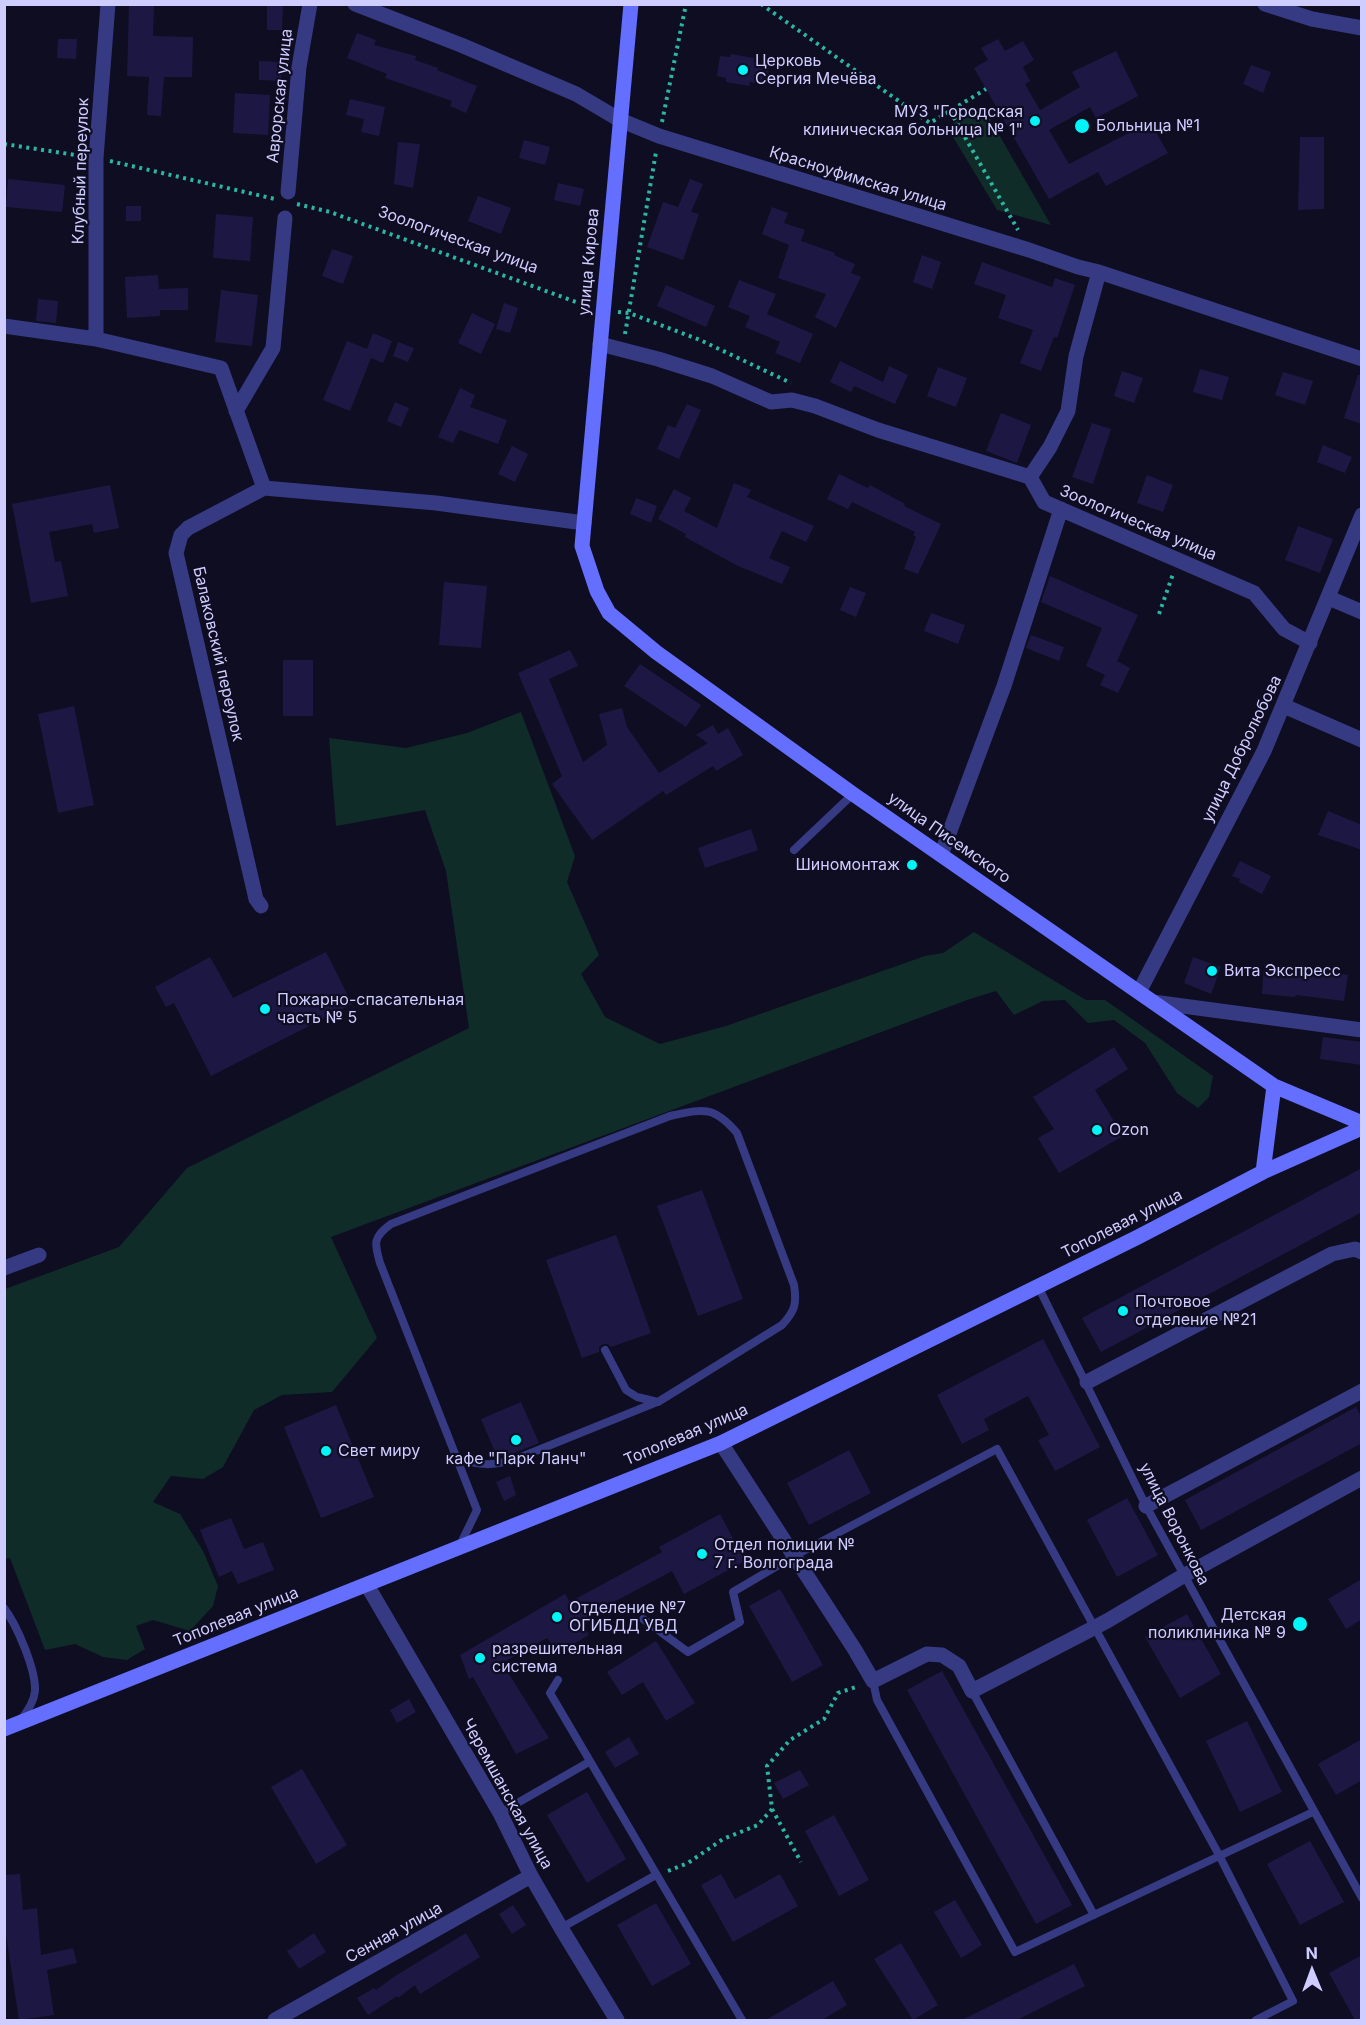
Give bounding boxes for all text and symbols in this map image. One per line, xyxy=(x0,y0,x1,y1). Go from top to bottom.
street label: Аврорская улица xyxy=(263,28,297,164)
place label: Церковь Сергия Мечёва xyxy=(755,51,876,89)
marker: Церковь Сергия Мечёва xyxy=(736,63,750,77)
street label: Клубный переулок xyxy=(69,97,93,245)
place label: МУЗ "Городская клиническая больница № 1" xyxy=(803,102,1023,140)
marker: МУЗ "Городская клиническая больница № 1" xyxy=(1028,114,1042,128)
place label: Больница №1 xyxy=(1096,116,1200,136)
marker: Больница №1 xyxy=(1073,117,1091,135)
street label: Красноуфимская улица xyxy=(767,143,949,215)
street label: Зоологическая улица xyxy=(375,202,541,278)
street label: улица Кирова xyxy=(575,208,603,316)
street label: Зоологическая улица xyxy=(1057,481,1219,565)
street label: Балаковский переулок xyxy=(189,565,247,743)
street label: улица Добролюбова xyxy=(1198,672,1286,826)
street label: улица Писемского xyxy=(884,788,1014,888)
place label: Шиномонтаж xyxy=(795,855,900,875)
marker: Шиномонтаж xyxy=(905,858,919,872)
place label: Вита Экспресс xyxy=(1224,961,1341,981)
marker: Вита Экспресс xyxy=(1205,964,1219,978)
place label: Пожарно-спасательная часть № 5 xyxy=(277,990,464,1028)
marker: Пожарно-спасательная часть № 5 xyxy=(258,1002,272,1016)
place label: Ozon xyxy=(1109,1120,1149,1140)
marker: Ozon xyxy=(1090,1123,1104,1137)
street label: Тополевая улица xyxy=(1058,1185,1186,1263)
place label: Почтовое отделение №21 xyxy=(1135,1292,1256,1330)
marker: Почтовое отделение №21 xyxy=(1116,1304,1130,1318)
street label: Тополевая улица xyxy=(621,1400,751,1470)
marker: кафе "Парк Ланч" xyxy=(509,1433,523,1447)
place label: Свет миру xyxy=(338,1441,420,1461)
marker: Свет миру xyxy=(319,1444,333,1458)
place label: кафе "Парк Ланч" xyxy=(446,1449,586,1469)
street label: улица Воронкова xyxy=(1135,1460,1213,1588)
place label: Отдел полиции № 7 г. Волгограда xyxy=(714,1535,855,1573)
marker: Отдел полиции № 7 г. Волгограда xyxy=(695,1547,709,1561)
street label: Тополевая улица xyxy=(171,1583,301,1651)
place label: Отделение №7 ОГИБДД УВД xyxy=(569,1598,686,1636)
place label: Детская поликлиника № 9 xyxy=(1148,1605,1286,1643)
marker: Отделение №7 ОГИБДД УВД xyxy=(550,1610,564,1624)
marker: Детская поликлиника № 9 xyxy=(1291,1615,1309,1633)
place label: разрешительная система xyxy=(492,1639,623,1677)
marker: разрешительная система xyxy=(473,1651,487,1665)
street label: Черемшанская улица xyxy=(458,1715,556,1873)
street label: Сенная улица xyxy=(342,1898,446,1968)
north arrow xyxy=(1282,1941,1342,2001)
text: N xyxy=(1305,1943,1318,1963)

